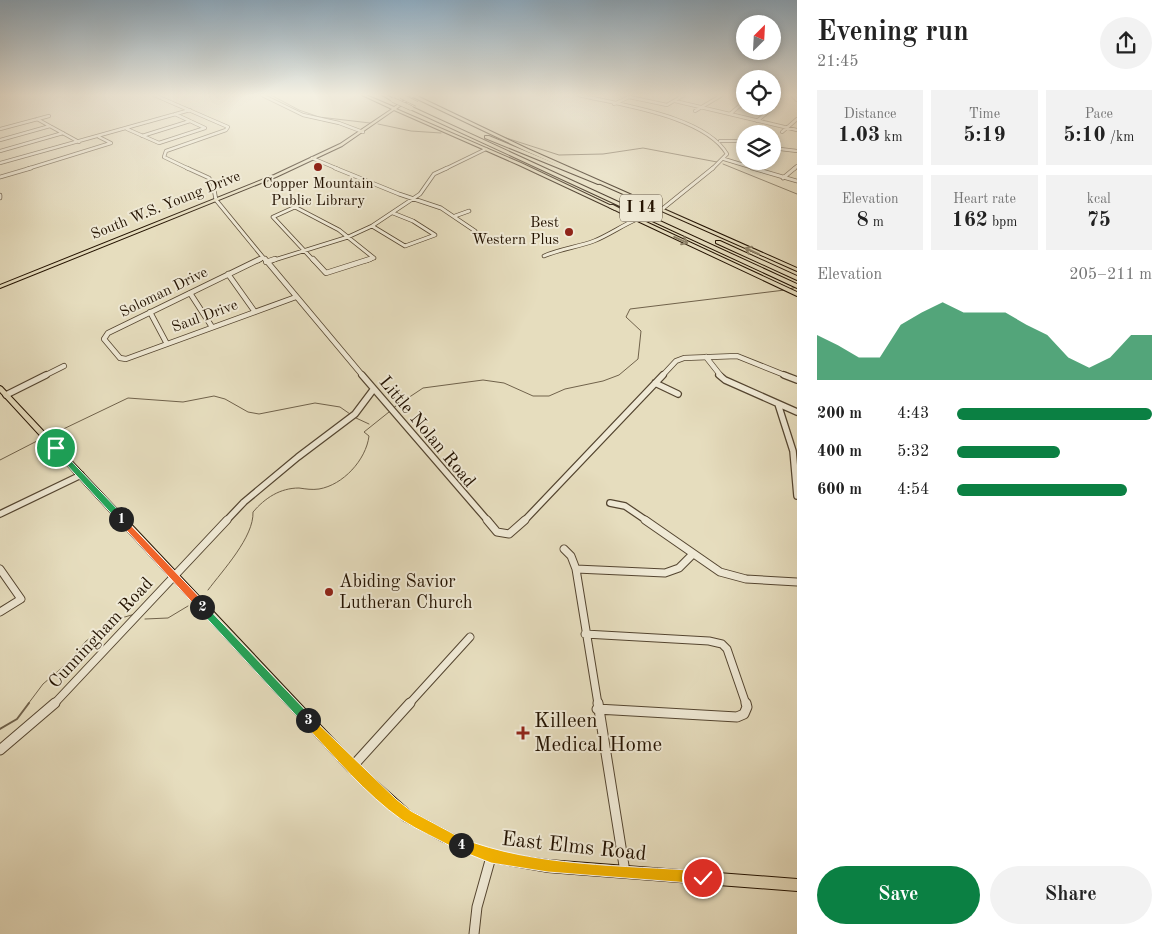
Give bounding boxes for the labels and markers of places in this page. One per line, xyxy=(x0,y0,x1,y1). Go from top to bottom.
marker: Copper Mountain Public Library xyxy=(312,161,324,173)
place label: Copper Mountain Public Library xyxy=(262,177,374,209)
place label: Best Western Plus xyxy=(472,216,559,248)
marker: Best Western Plus xyxy=(563,226,575,238)
pin xyxy=(35,427,77,469)
pin: 1 xyxy=(108,506,134,532)
place label: Abiding Savior Lutheran Church xyxy=(339,573,473,612)
marker: Abiding Savior Lutheran Church xyxy=(323,586,335,598)
pin: 2 xyxy=(190,594,214,620)
pin: 3 xyxy=(296,708,320,732)
place label: Killeen Medical Home xyxy=(534,711,662,756)
marker: Killeen Medical Home xyxy=(516,726,530,740)
pin: 4 xyxy=(448,832,474,858)
pin xyxy=(682,857,724,899)

